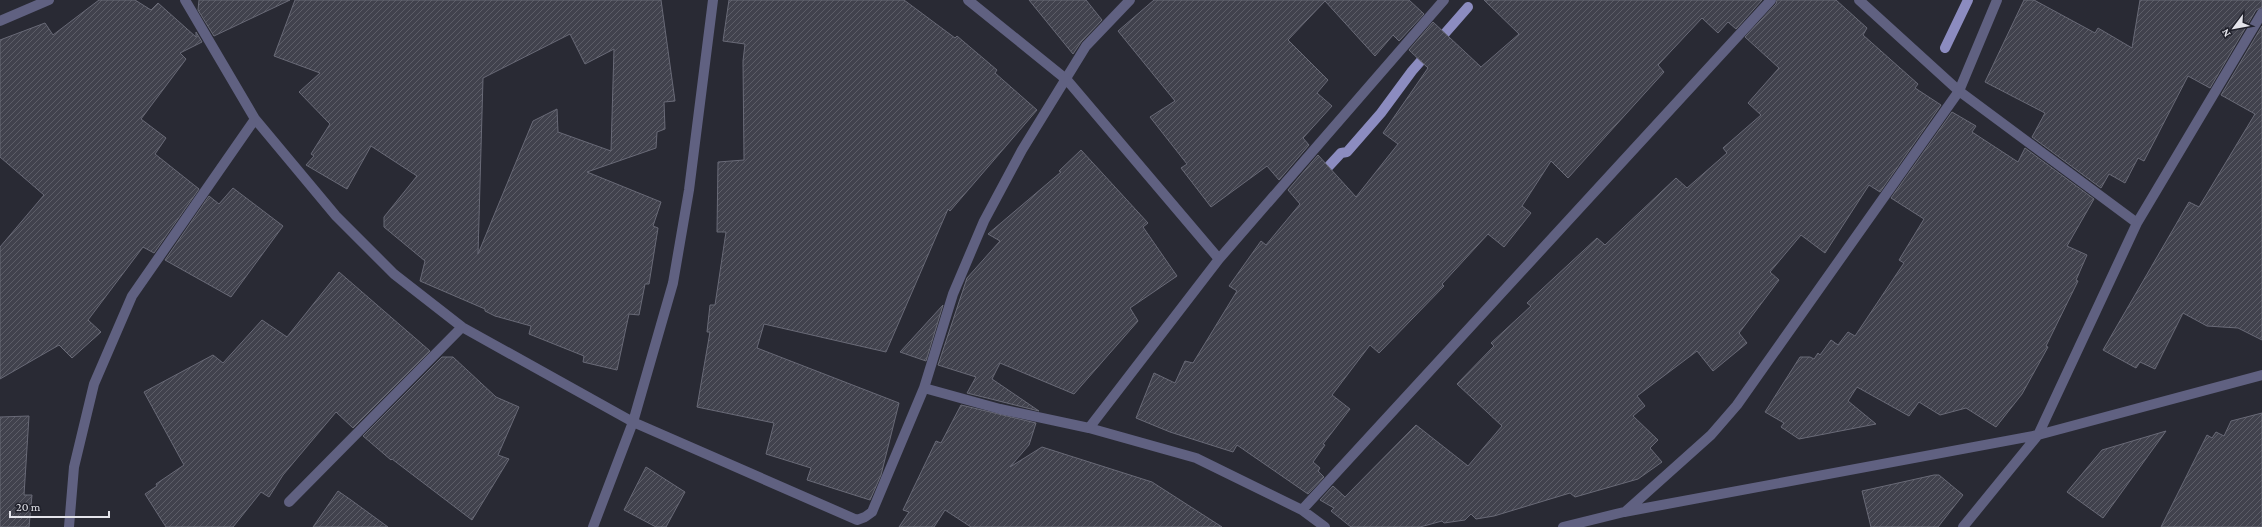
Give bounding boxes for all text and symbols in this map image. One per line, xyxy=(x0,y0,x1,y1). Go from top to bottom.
north arrow xyxy=(2214,8,2254,48)
text: N xyxy=(2218,27,2233,40)
scale bar xyxy=(10,493,109,519)
text: 20 m xyxy=(16,500,41,514)

